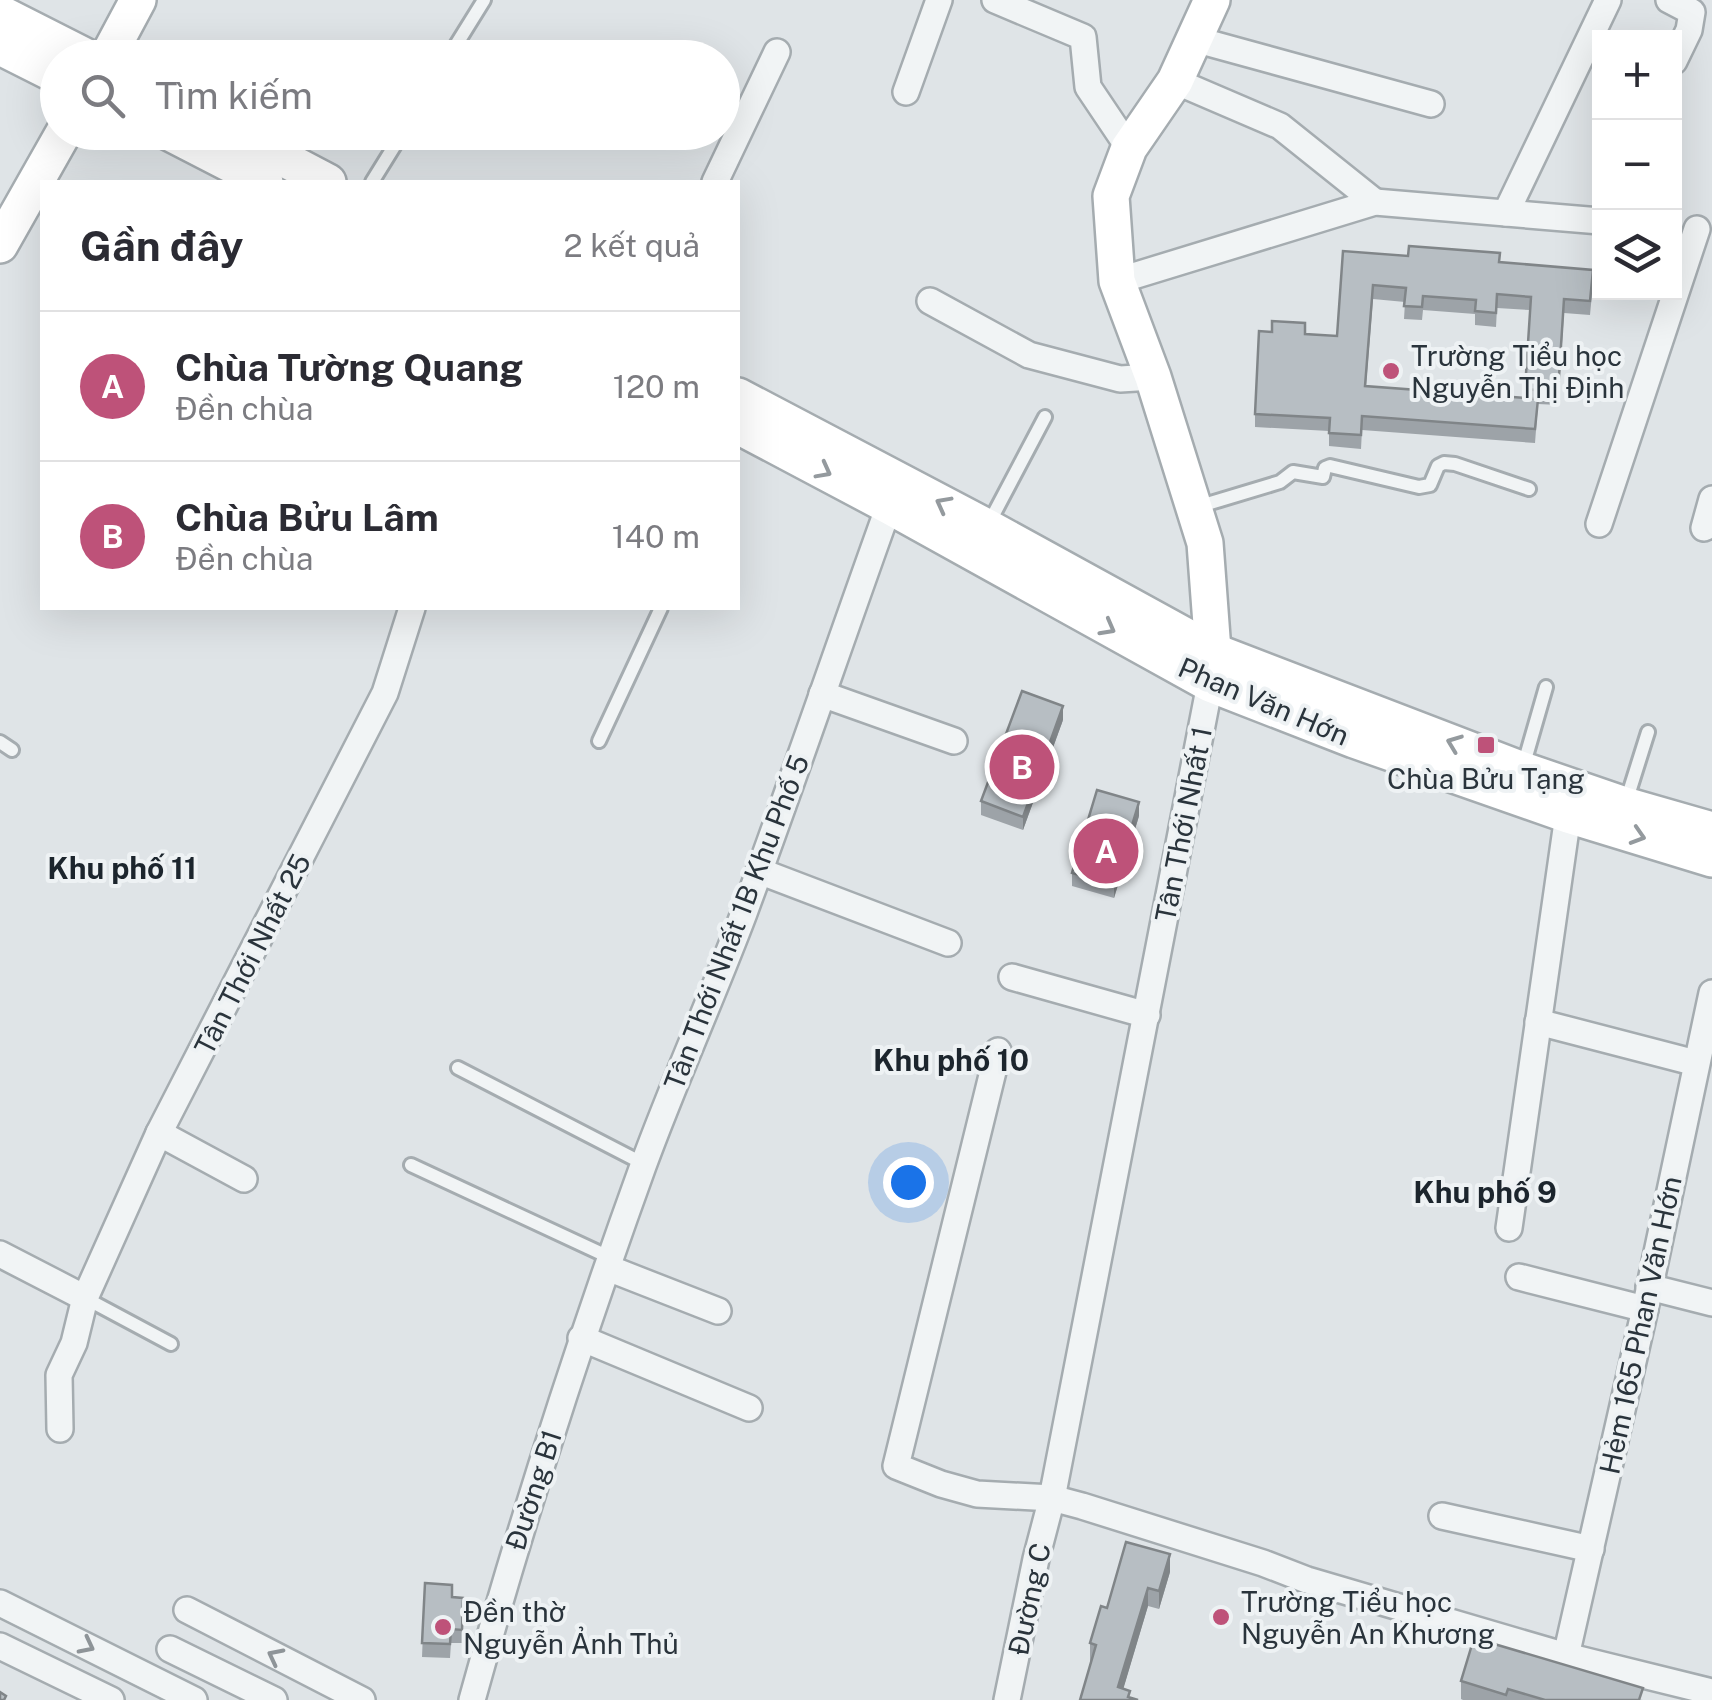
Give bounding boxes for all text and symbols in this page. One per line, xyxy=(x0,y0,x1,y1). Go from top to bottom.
map controls xyxy=(1592,30,1682,300)
button: + xyxy=(1592,30,1682,120)
search box xyxy=(40,40,740,150)
icon: search xyxy=(75,68,130,123)
text: Tìm kiếm xyxy=(155,73,313,118)
button: − xyxy=(1592,120,1682,210)
button: layers xyxy=(1592,210,1682,300)
text: Gần đây xyxy=(80,221,243,270)
text: 2 kết quả xyxy=(563,227,700,264)
place label: Trường Tiểu học Nguyễn Thị Định xyxy=(1411,339,1624,404)
text: Chùa Tường Quang xyxy=(175,345,523,390)
marker: Trường Tiểu học Nguyễn Thị Định xyxy=(1380,360,1402,382)
text: A xyxy=(101,368,124,405)
text: 120 m xyxy=(613,368,700,405)
text: Đền chùa xyxy=(175,390,313,427)
one-way arrow xyxy=(813,459,831,479)
text: Chùa Bửu Lâm xyxy=(175,495,439,540)
one-way arrow xyxy=(935,497,953,516)
text: B xyxy=(102,518,123,555)
text: 140 m xyxy=(612,518,700,555)
text: Đền chùa xyxy=(175,540,313,577)
one-way arrow xyxy=(1098,615,1116,635)
street label: Phan Văn Hớn xyxy=(1174,650,1354,752)
street label: Tân Thới Nhất 1 xyxy=(1148,724,1218,924)
pin: B xyxy=(990,730,1054,804)
marker: Chùa Bửu Tạng xyxy=(1475,734,1497,756)
one-way arrow xyxy=(1446,735,1464,755)
street label: Tân Thới Nhất 1B Khu Phố 5 xyxy=(657,750,815,1094)
place label: Chùa Bửu Tạng xyxy=(1387,762,1585,795)
pin: A xyxy=(1074,814,1138,888)
one-way arrow xyxy=(1628,825,1645,845)
street label: Tân Thới Nhất 25 xyxy=(187,848,317,1060)
district label: Khu phố 11 xyxy=(47,850,197,886)
district label: Khu phố 10 xyxy=(873,1042,1029,1078)
your location xyxy=(883,1157,934,1208)
street label: Hẻm 165 Phan Văn Hớn xyxy=(1592,1173,1688,1477)
district label: Khu phố 9 xyxy=(1413,1174,1557,1210)
street label: Đường B1 xyxy=(498,1426,568,1554)
street label: Đường C xyxy=(1001,1540,1057,1658)
place label: Trường Tiểu học Nguyễn An Khương xyxy=(1241,1585,1495,1650)
place label: Đền thờ Nguyễn Ảnh Thủ xyxy=(463,1595,679,1660)
marker: Trường Tiểu học Nguyễn An Khương xyxy=(1210,1606,1232,1628)
marker: Đền thờ Nguyễn Ảnh Thủ xyxy=(432,1616,454,1638)
one-way arrow xyxy=(77,1634,95,1654)
one-way arrow xyxy=(268,1649,286,1668)

